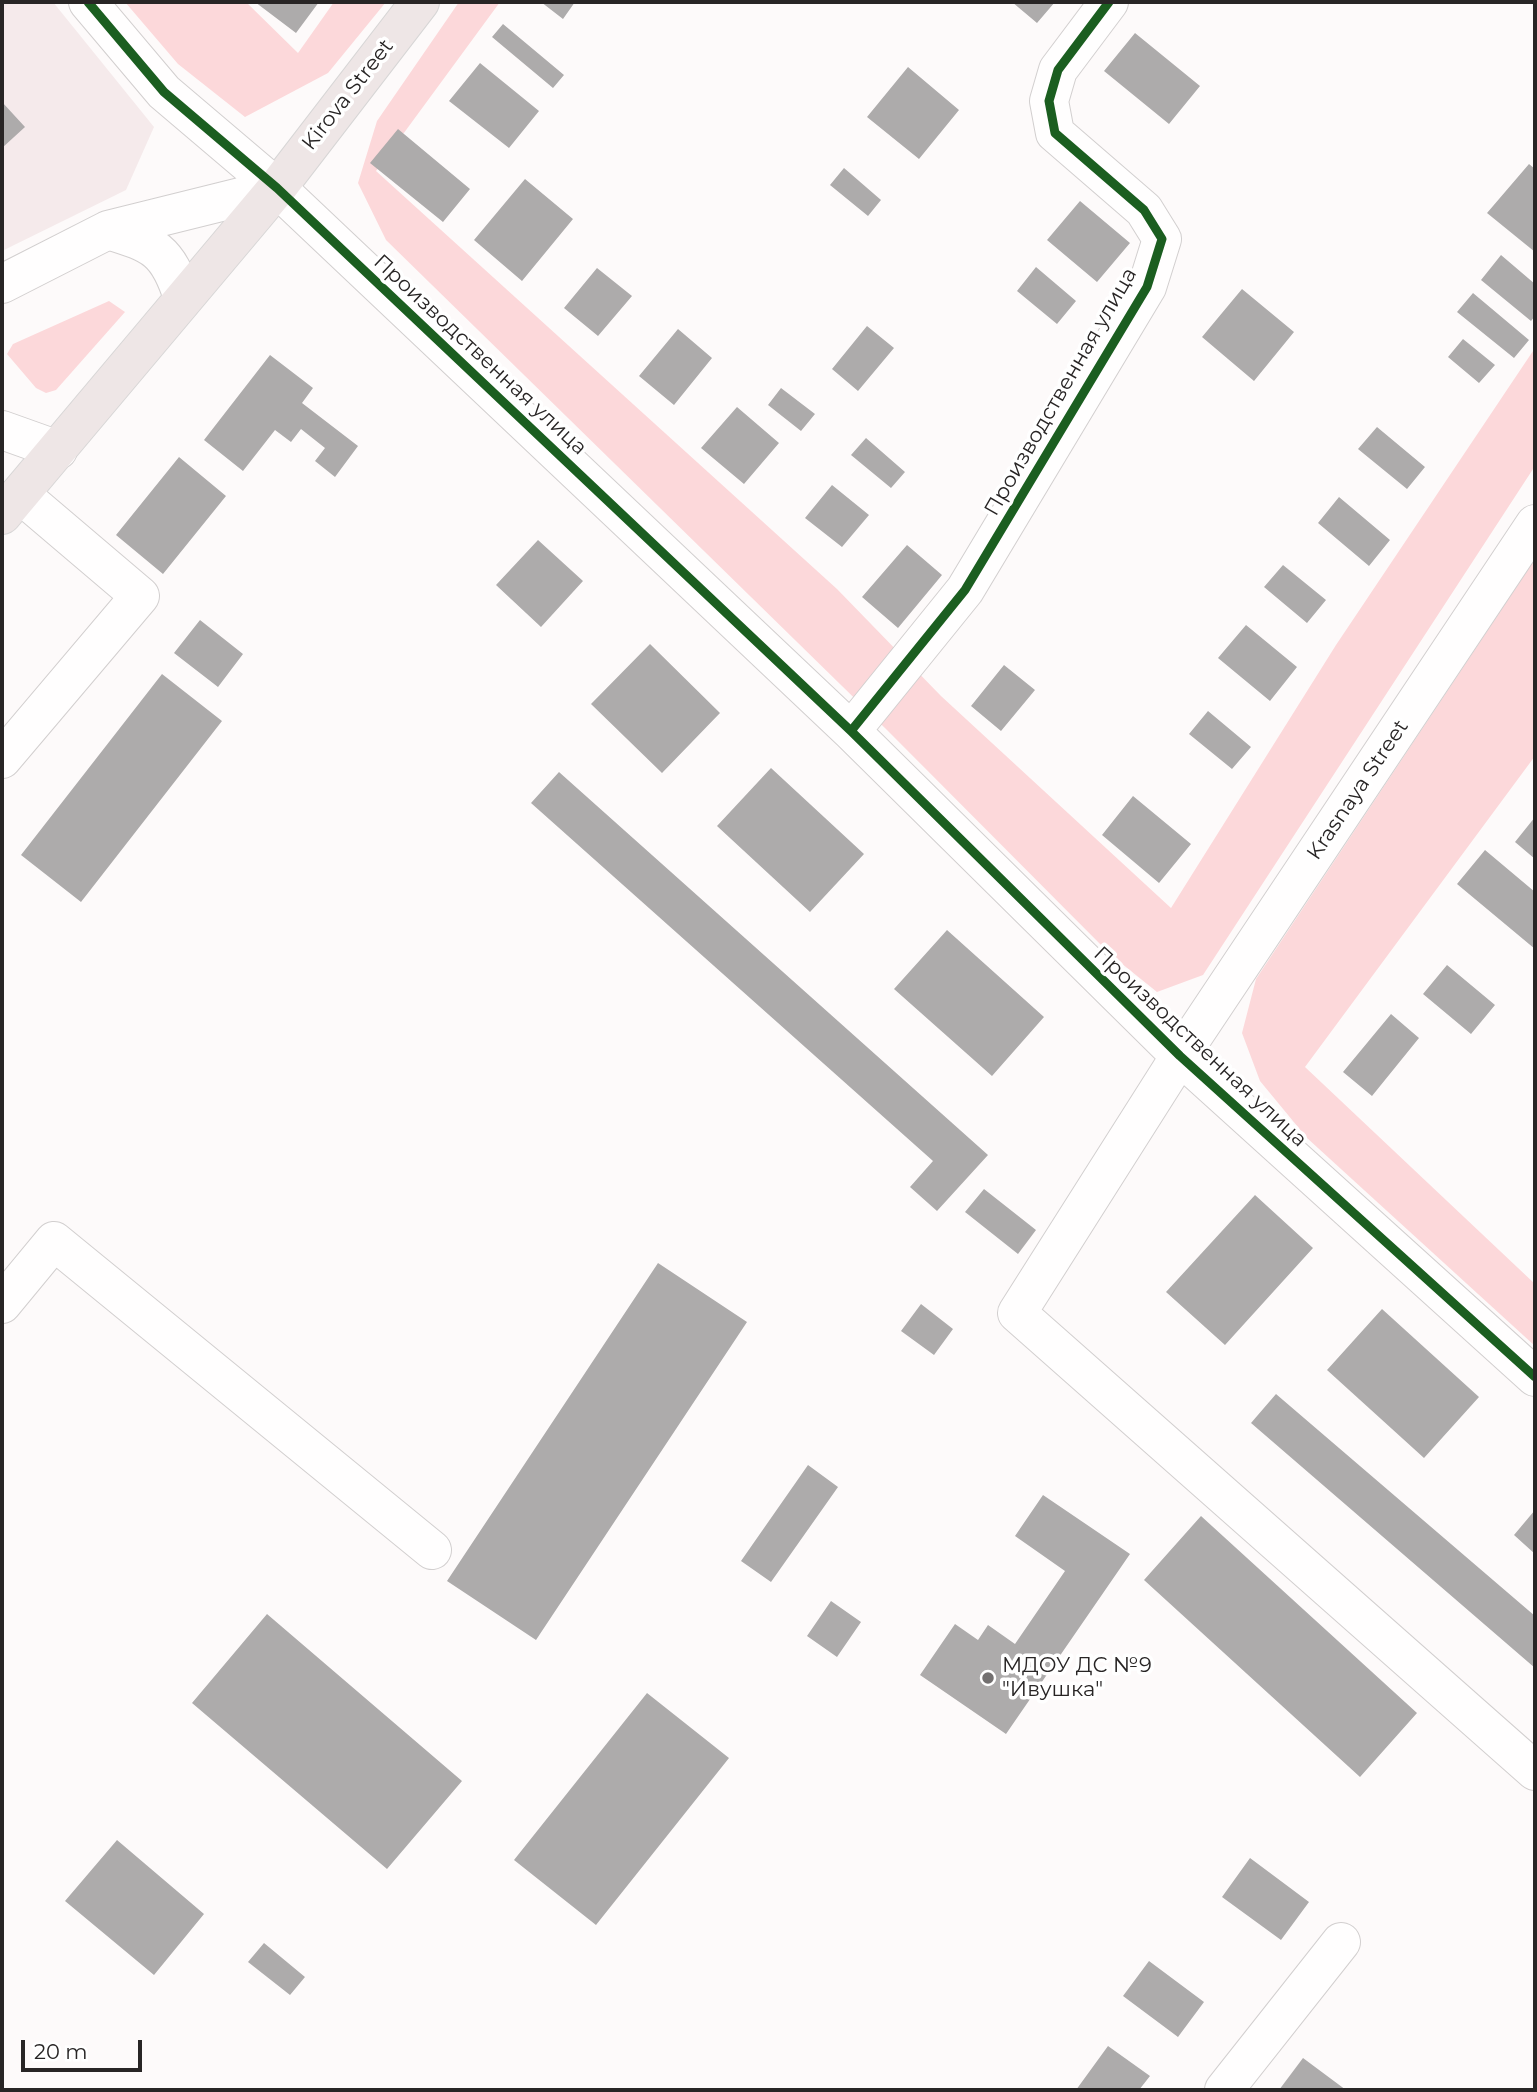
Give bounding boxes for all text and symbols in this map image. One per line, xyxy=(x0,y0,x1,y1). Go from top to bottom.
street label: Kirova Street xyxy=(297,34,399,156)
street label: Производственная улица xyxy=(368,250,592,460)
street label: Производственная улица xyxy=(980,264,1142,520)
street label: Krasnaya Street xyxy=(1302,715,1414,865)
street label: Производственная улица xyxy=(1088,942,1312,1152)
place label: МДОУ ДС №9 "Ивушка" xyxy=(1002,1653,1152,1703)
marker: МДОУ ДС №9 "Ивушка" xyxy=(980,1670,996,1686)
scale bar xyxy=(24,2025,145,2070)
text: 20 m xyxy=(34,2039,88,2064)

